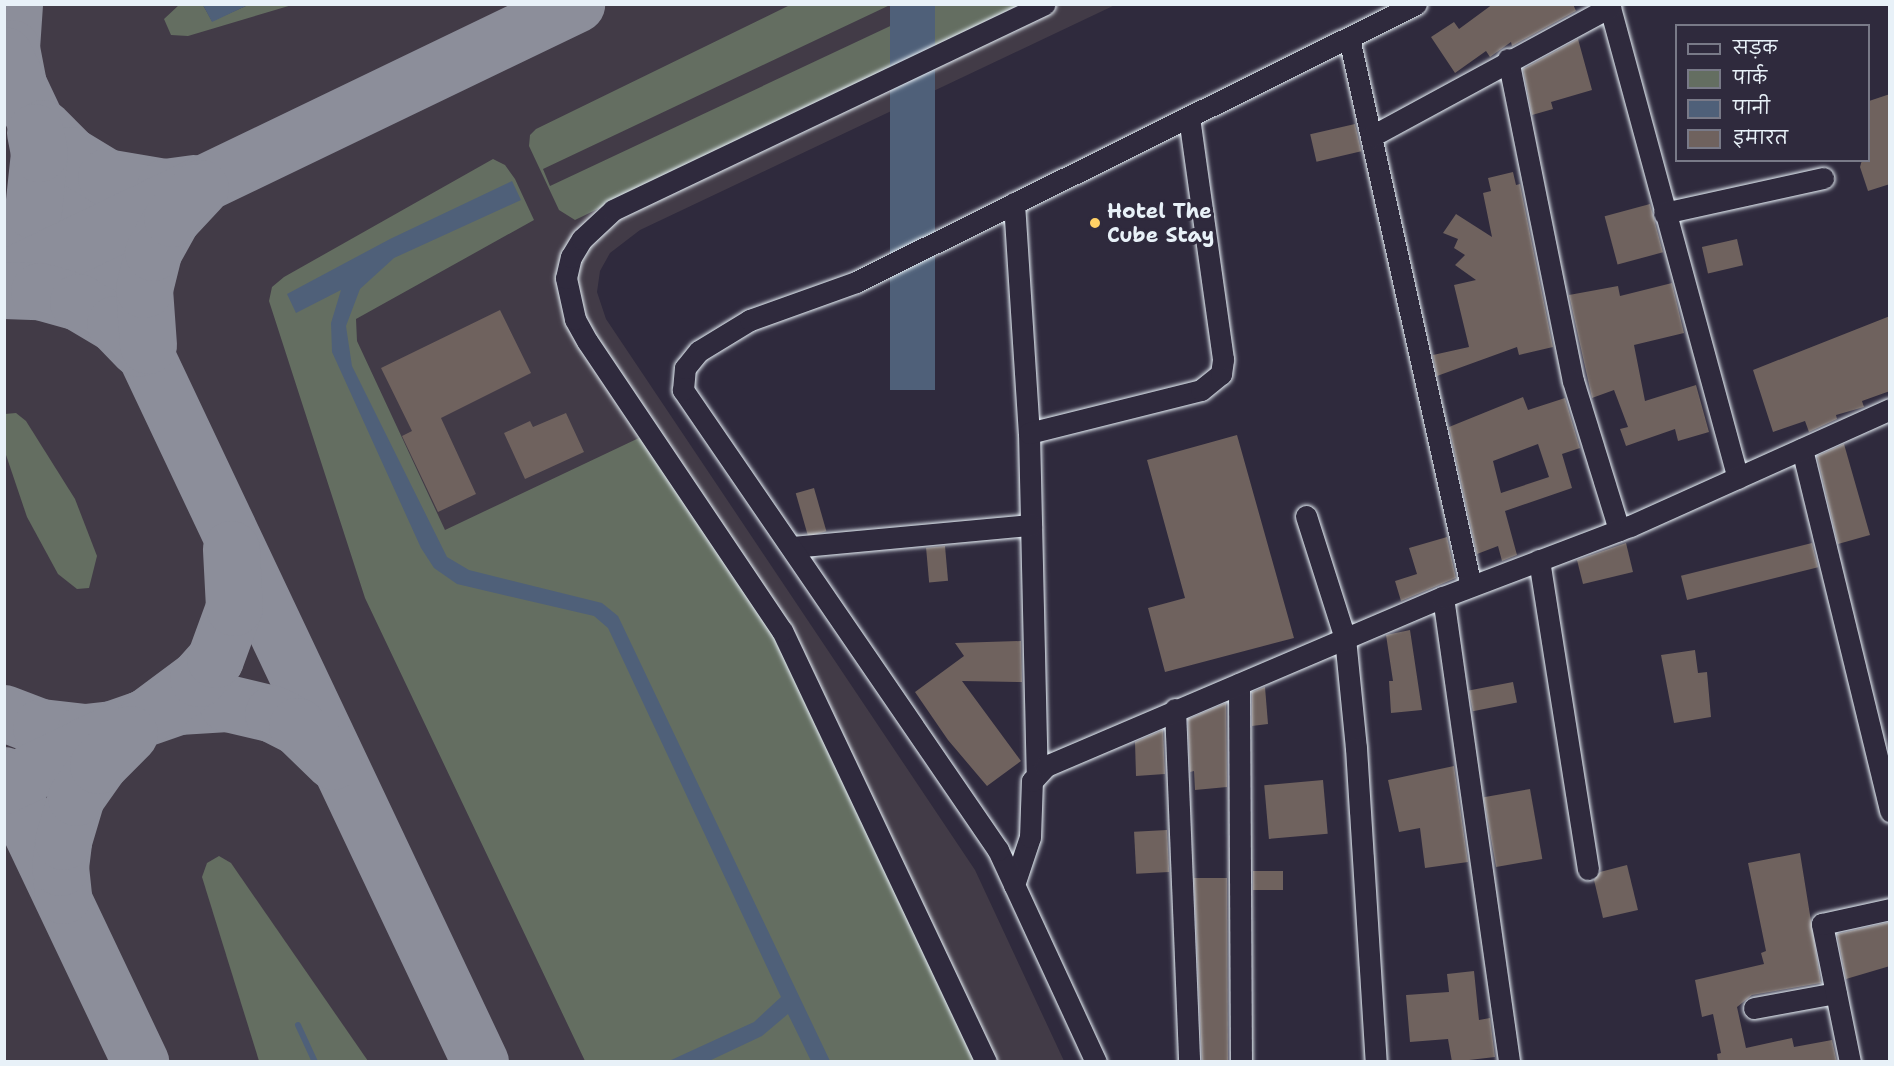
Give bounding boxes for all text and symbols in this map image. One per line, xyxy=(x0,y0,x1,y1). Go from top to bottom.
legend xyxy=(1675,24,1870,162)
text: सड़क xyxy=(1733,36,1777,60)
text: पार्क xyxy=(1733,66,1767,90)
text: पानी xyxy=(1733,96,1770,120)
text: इमारत xyxy=(1733,126,1788,150)
place label: Hotel The Cube Stay xyxy=(1107,198,1214,248)
marker: Hotel The Cube Stay xyxy=(1088,216,1102,230)

